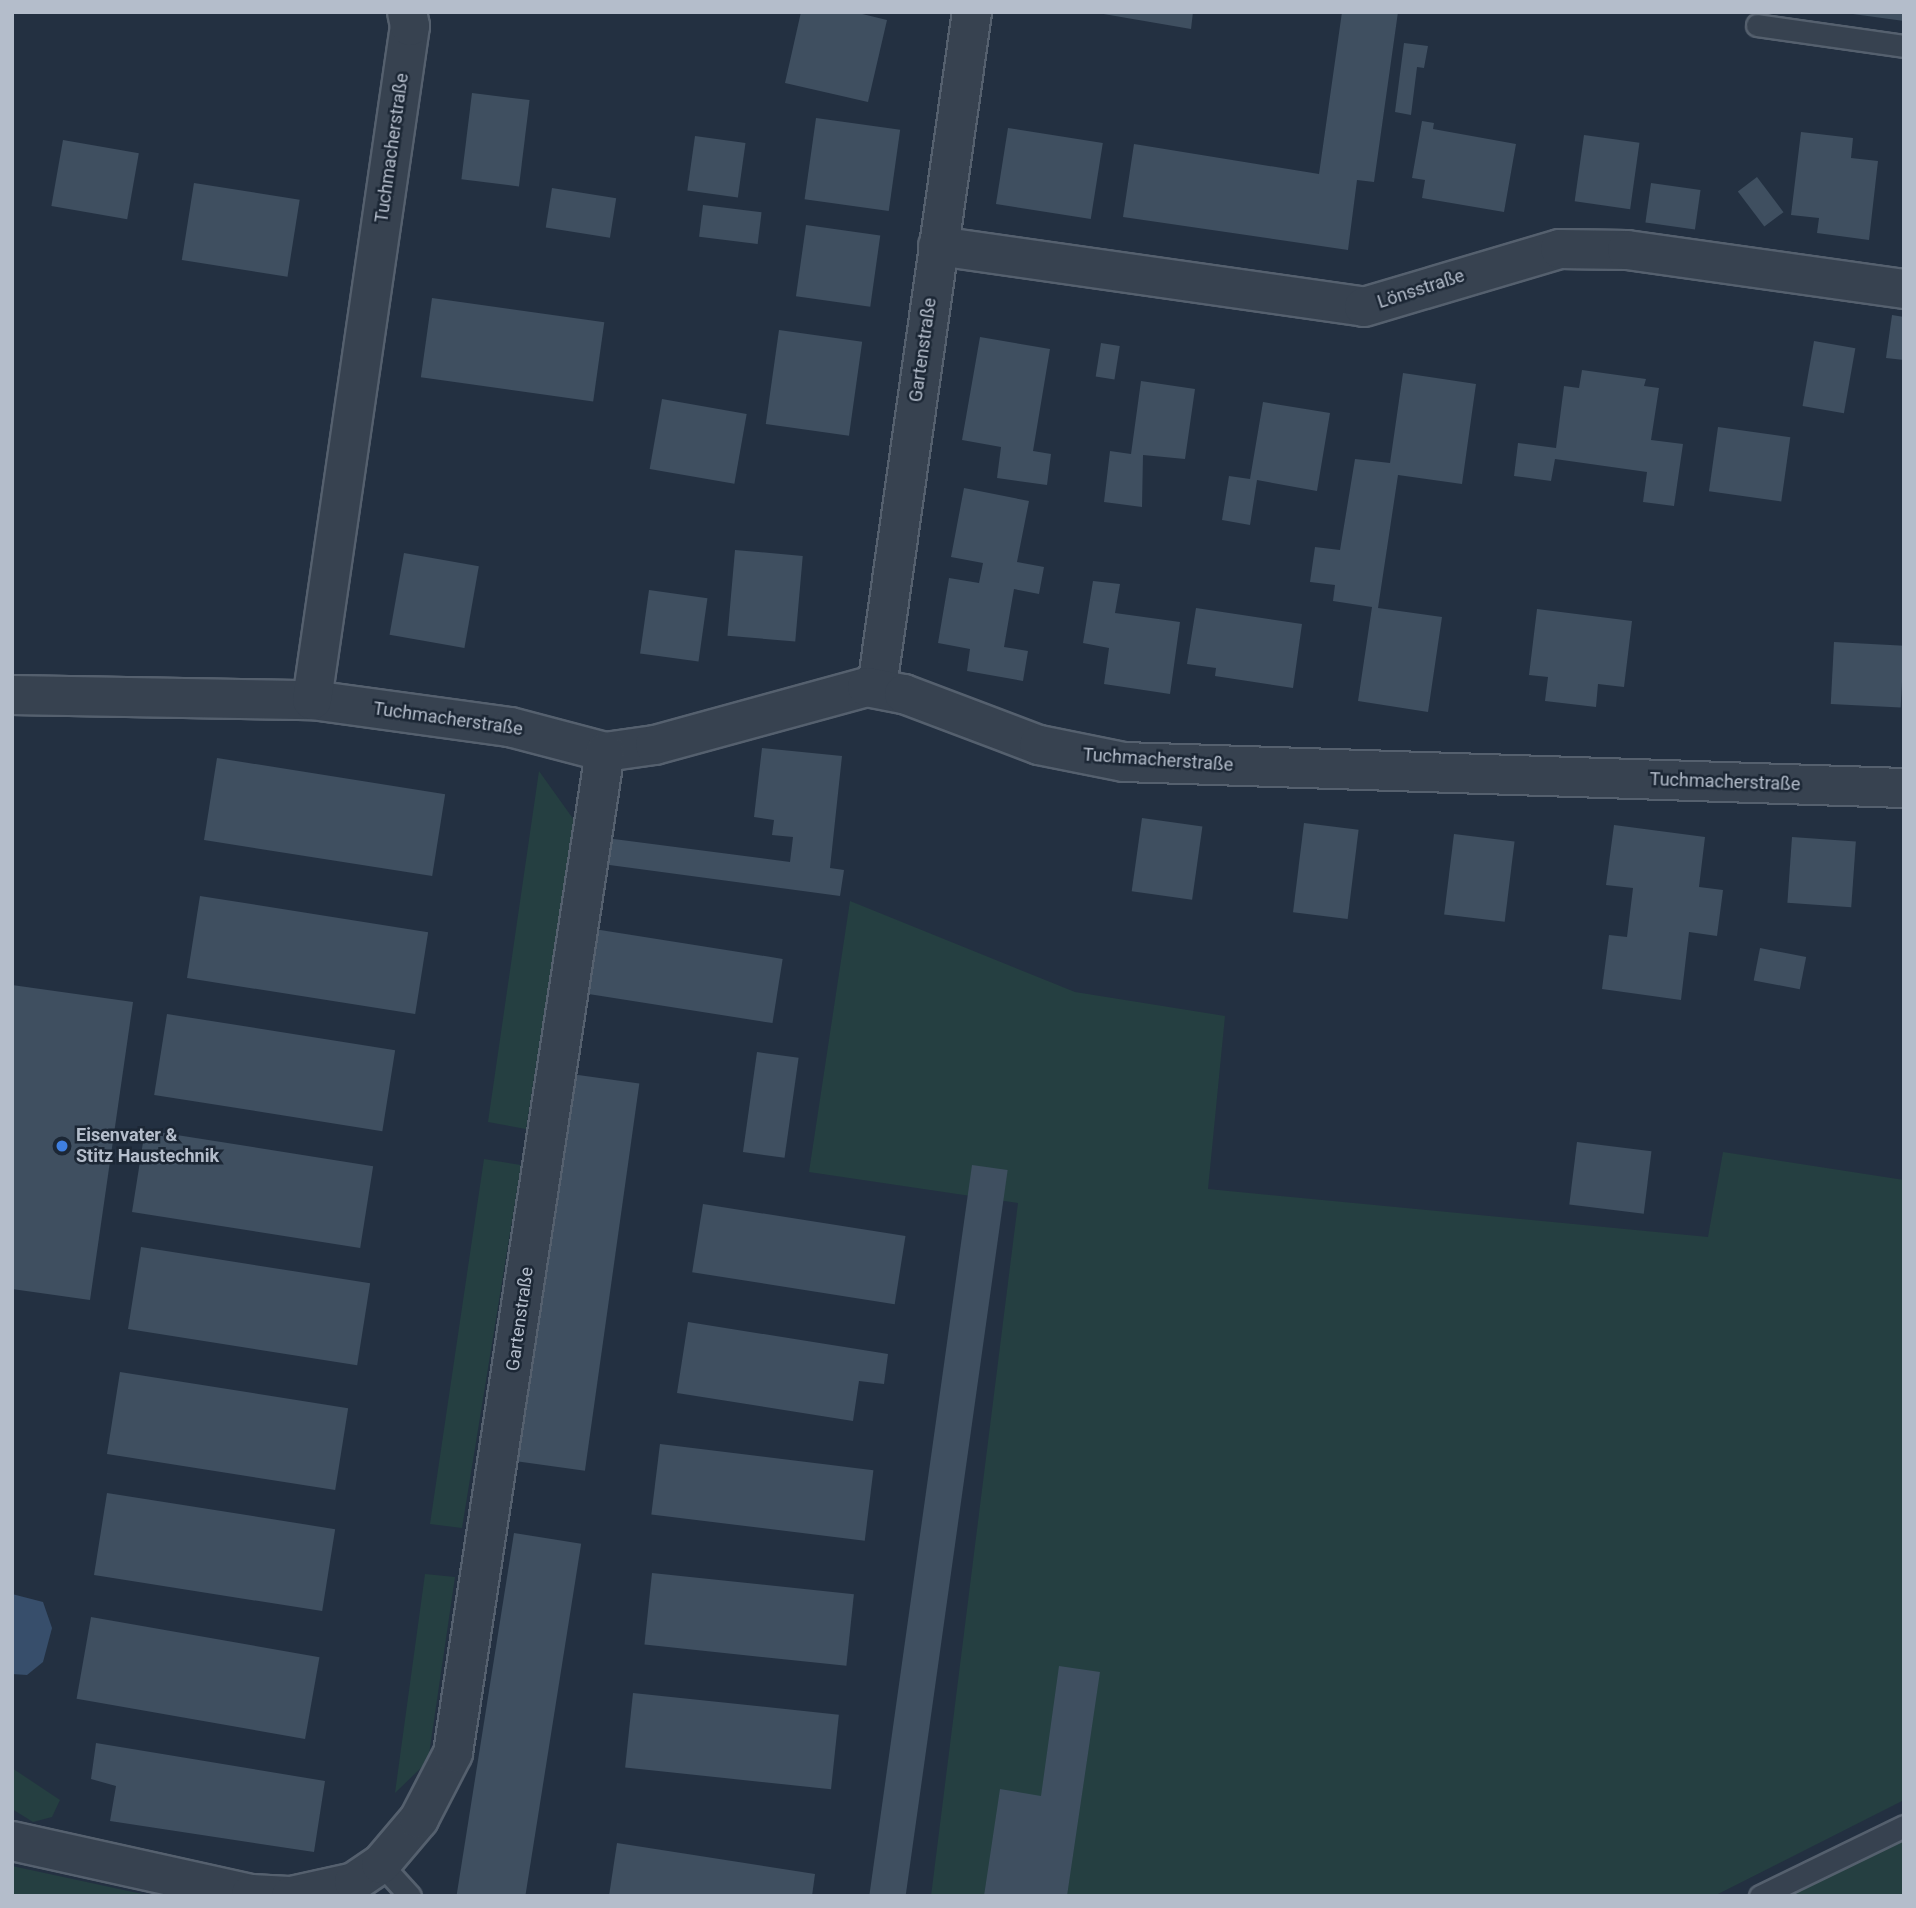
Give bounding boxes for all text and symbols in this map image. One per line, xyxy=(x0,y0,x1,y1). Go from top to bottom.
street label: Tuchmacherstraße xyxy=(371,72,413,224)
street label: Lönsstraße xyxy=(1375,265,1467,313)
street label: Gartenstraße xyxy=(905,297,941,403)
street label: Tuchmacherstraße xyxy=(372,698,524,740)
street label: Tuchmacherstraße xyxy=(1082,744,1234,776)
street label: Tuchmacherstraße xyxy=(1649,769,1801,795)
place label: Eisenvater & Stitz Haustechnik xyxy=(76,1125,219,1168)
marker: Eisenvater & Stitz Haustechnik xyxy=(54,1138,70,1154)
street label: Gartenstraße xyxy=(502,1266,538,1372)

